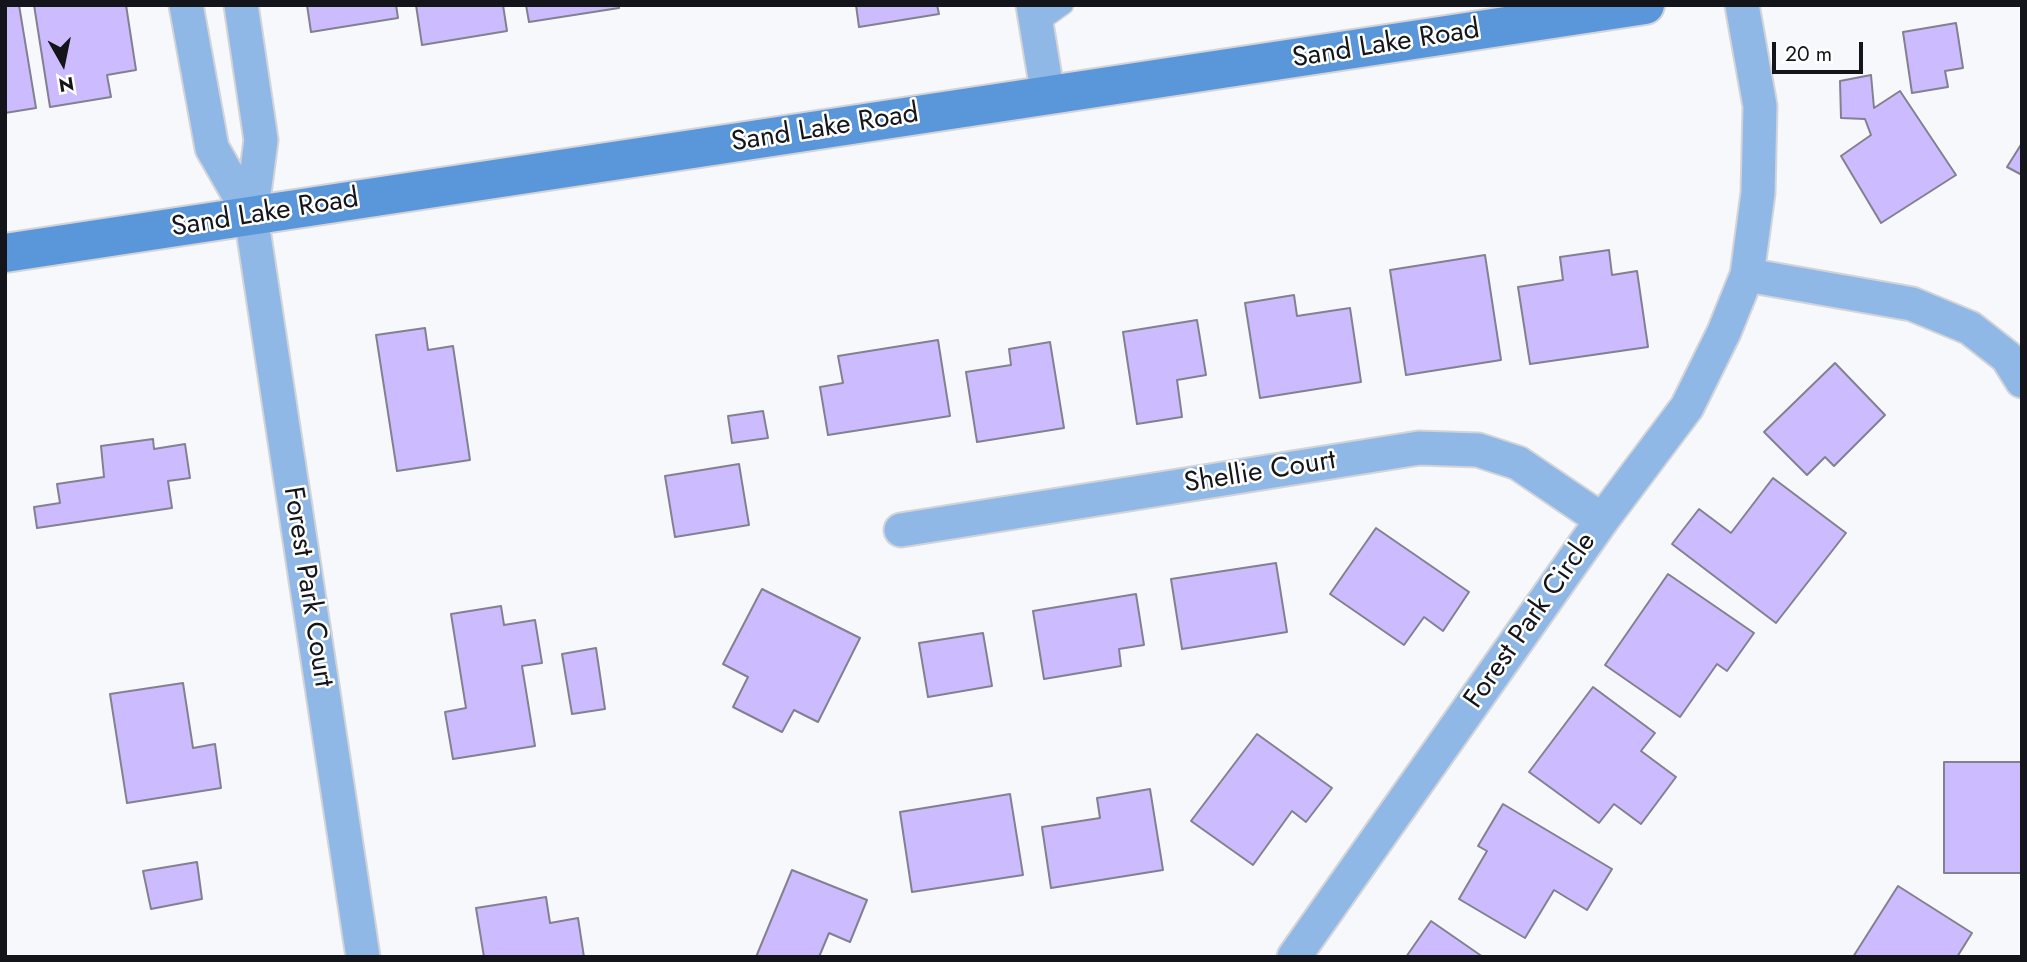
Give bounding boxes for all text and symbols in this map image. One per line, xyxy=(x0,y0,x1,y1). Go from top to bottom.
street label: Sand Lake Road xyxy=(1290,14,1482,76)
north arrow xyxy=(28,28,98,98)
scale bar xyxy=(1775,28,1866,72)
text: 20 m xyxy=(1785,39,1832,69)
text: N xyxy=(57,70,76,99)
street label: Sand Lake Road xyxy=(729,98,921,160)
street label: Sand Lake Road xyxy=(169,183,361,245)
street label: Shellie Court xyxy=(1182,444,1338,502)
street label: Forest Park Court xyxy=(275,484,339,690)
street label: Forest Park Circle xyxy=(1458,527,1604,715)

